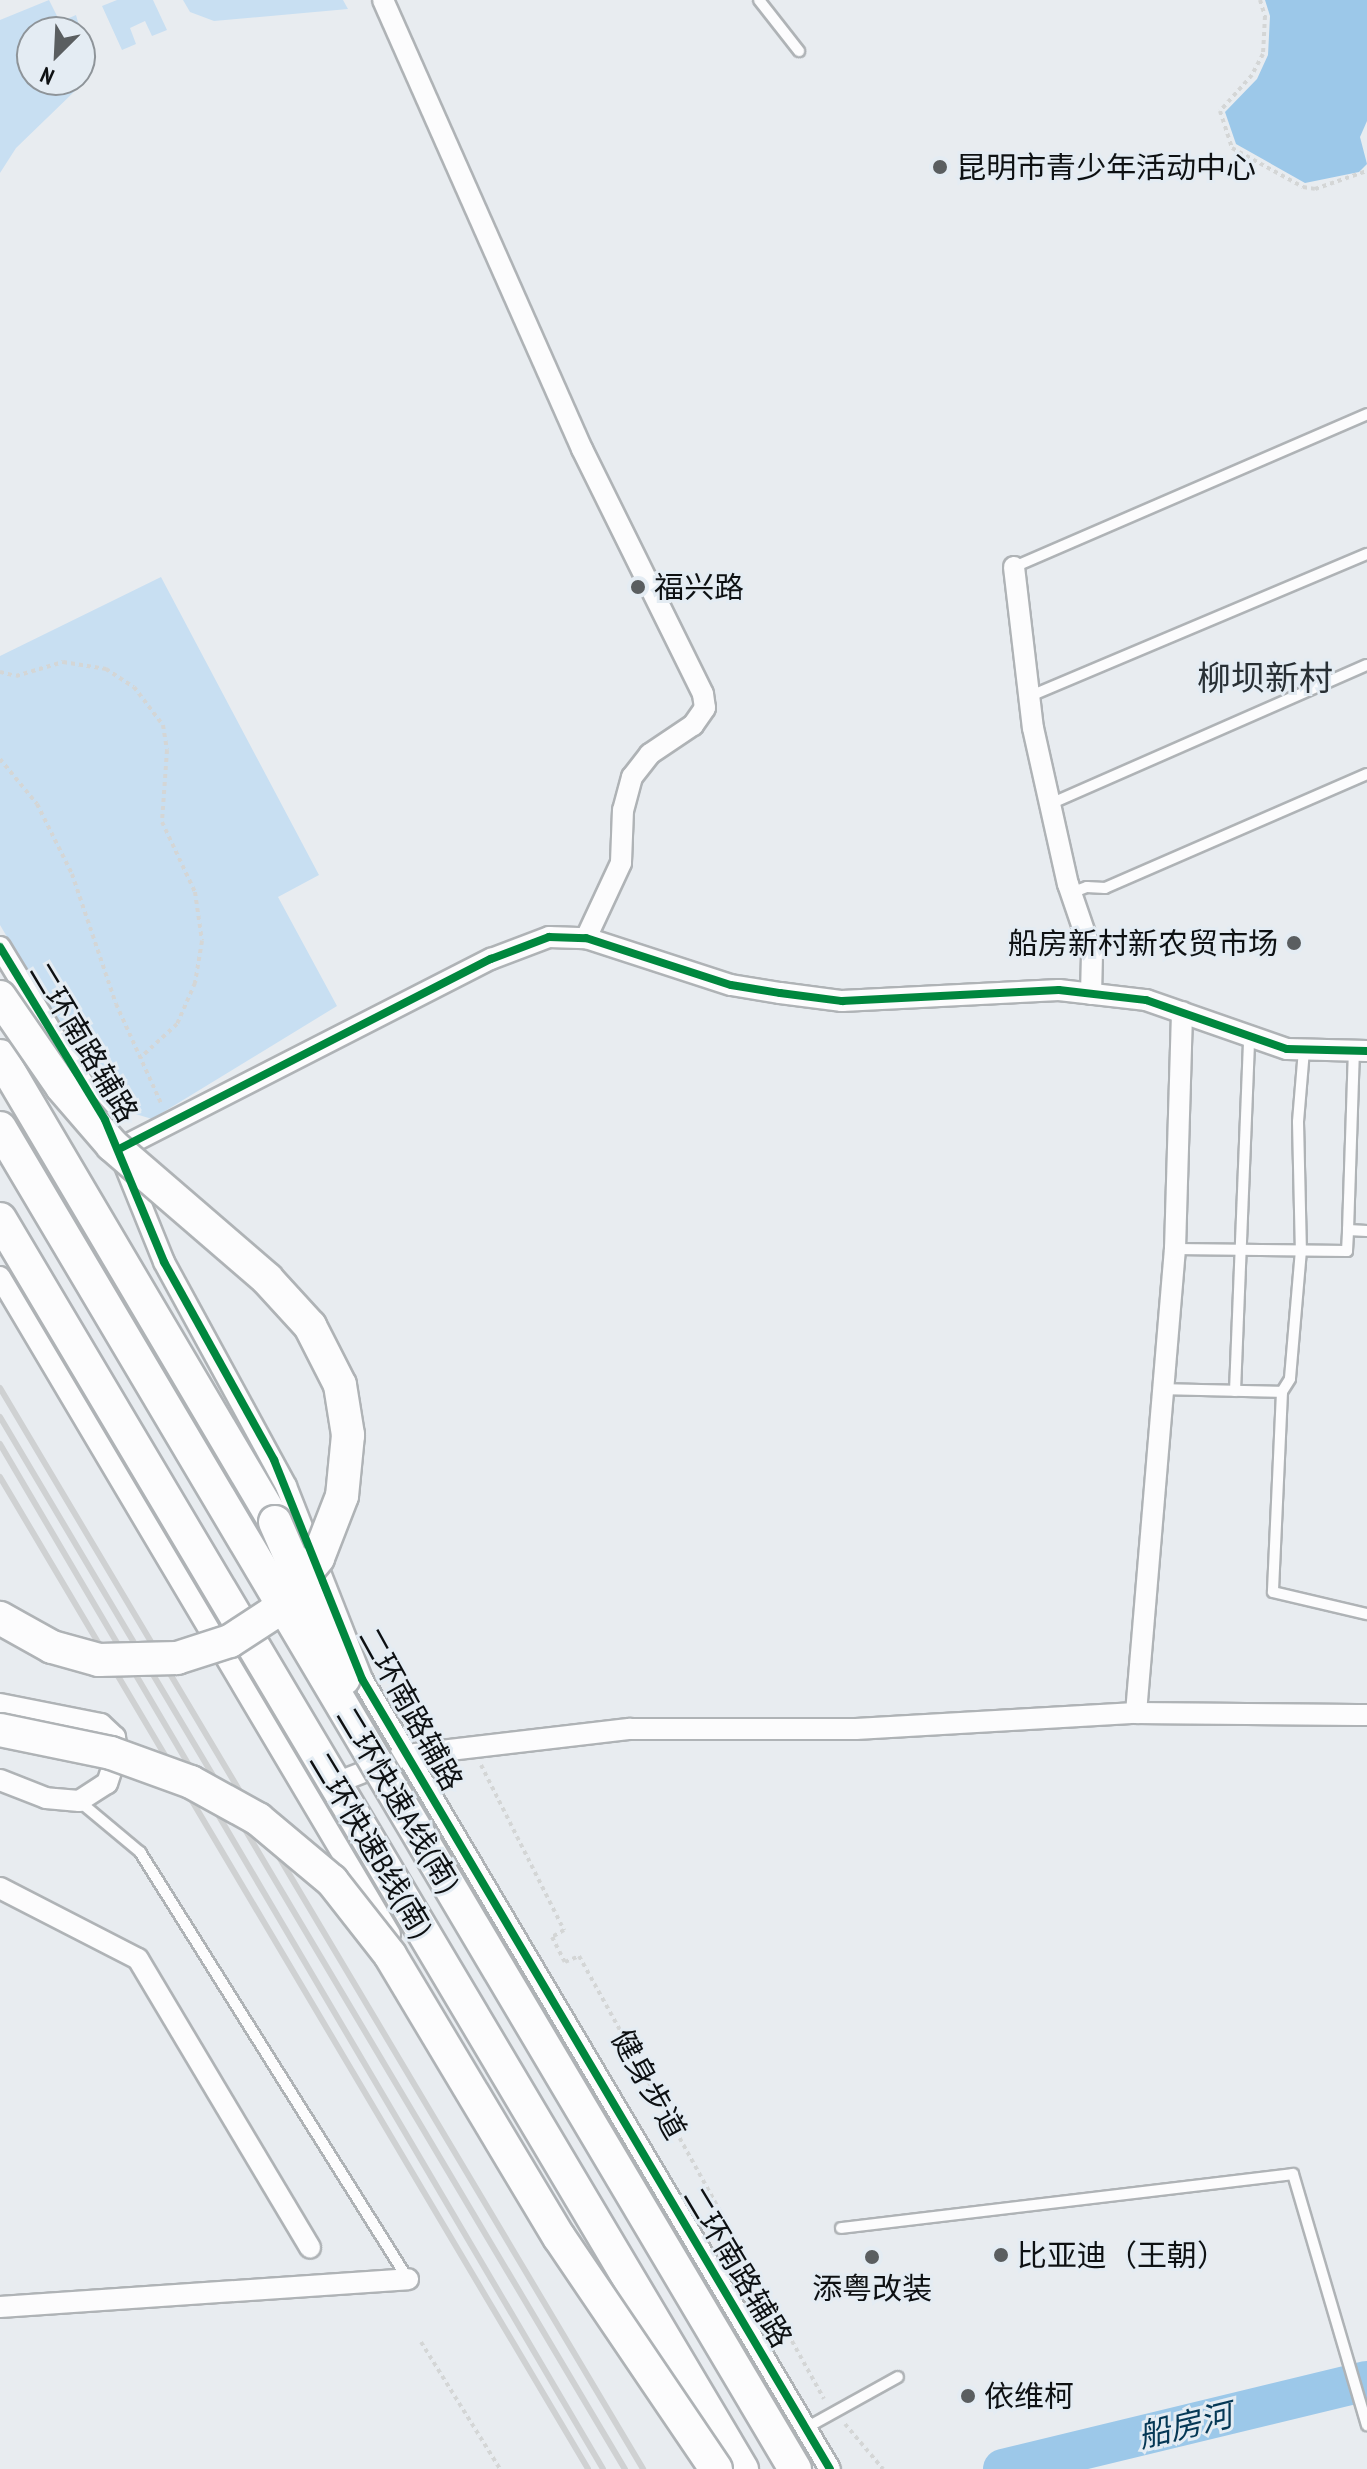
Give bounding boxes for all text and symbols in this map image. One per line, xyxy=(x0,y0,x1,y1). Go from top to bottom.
north arrow xyxy=(16,16,96,96)
text: N xyxy=(36,61,58,91)
place label: 昆明市青少年活动中心 xyxy=(956,149,1256,185)
marker: 昆明市青少年活动中心 xyxy=(931,158,949,176)
place label: 福兴路 xyxy=(654,569,744,605)
marker: 福兴路 xyxy=(629,578,647,596)
district label: 柳坝新村 xyxy=(1197,658,1333,698)
place label: 船房新村新农贸市场 xyxy=(1008,925,1278,961)
marker: 船房新村新农贸市场 xyxy=(1285,934,1303,952)
street label: 二环南路辅路 xyxy=(22,956,146,1128)
street label: 二环南路辅路 xyxy=(352,1622,470,1796)
street label: 二环快速A线(南) xyxy=(329,1701,467,1897)
street label: 二环快速B线(南) xyxy=(302,1746,440,1942)
street label: 健身步道 xyxy=(604,2023,694,2145)
street label: 二环南路辅路 xyxy=(676,2181,800,2353)
place label: 比亚迪（王朝） xyxy=(1017,2237,1227,2273)
marker: 比亚迪（王朝） xyxy=(992,2246,1010,2264)
marker: 添粤改装 xyxy=(863,2248,881,2266)
place label: 添粤改装 xyxy=(812,2270,932,2306)
place label: 依维柯 xyxy=(984,2378,1074,2414)
marker: 依维柯 xyxy=(959,2387,977,2405)
water label: 船房河 xyxy=(1134,2395,1236,2455)

